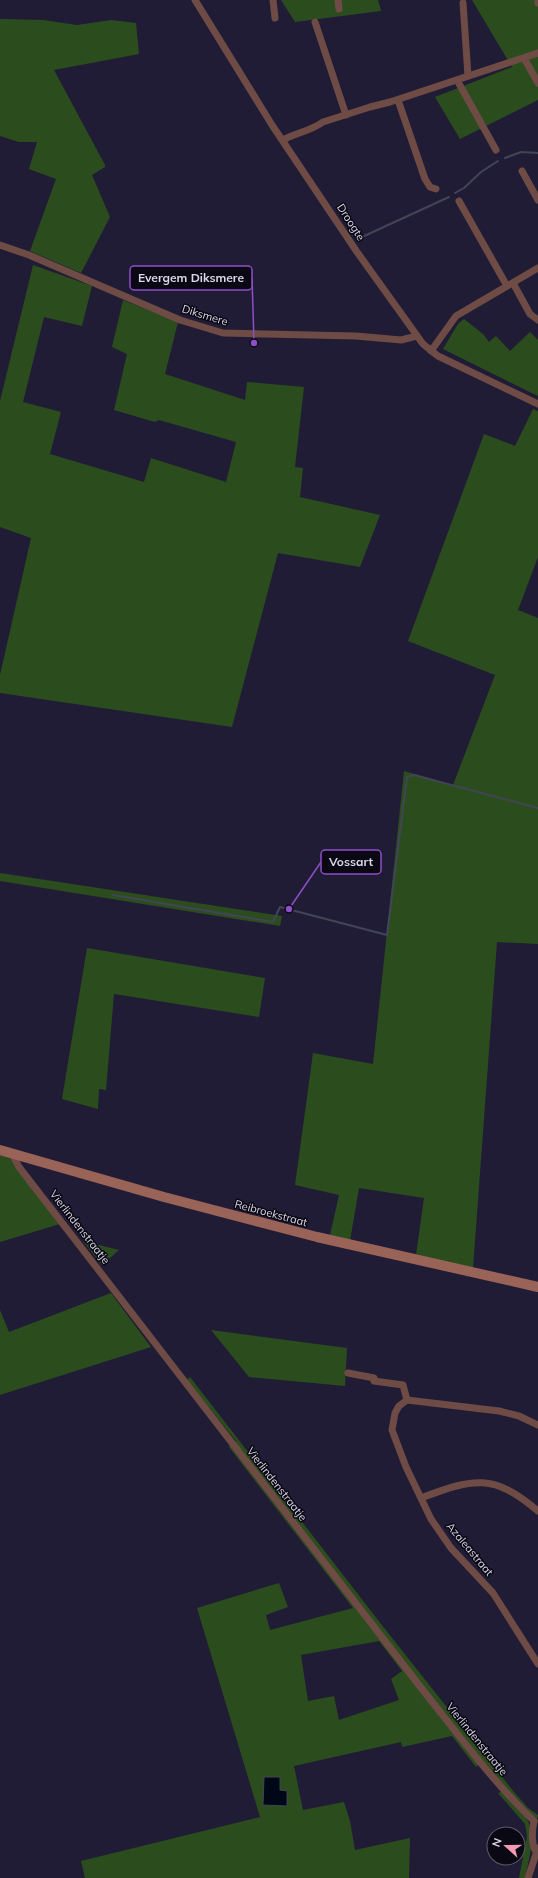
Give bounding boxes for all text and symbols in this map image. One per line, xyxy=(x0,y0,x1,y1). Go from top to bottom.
street label: Droogte xyxy=(334,201,368,243)
callout: Evergem Diksmere xyxy=(130,266,252,290)
text: Evergem Diksmere xyxy=(138,270,244,285)
street label: Diksmere xyxy=(180,301,230,329)
callout: Vossart xyxy=(321,850,381,874)
text: Vossart xyxy=(328,854,373,869)
street label: Vierlindenstraatje xyxy=(47,1187,113,1267)
street label: Reibroekstraat xyxy=(233,1197,309,1229)
street label: Vierlindenstraatje xyxy=(244,1444,310,1524)
street label: Azaleastraat xyxy=(443,1519,497,1579)
street label: Vierlindenstraatje xyxy=(443,1700,511,1778)
north arrow xyxy=(486,1826,526,1866)
text: N xyxy=(489,1836,505,1849)

